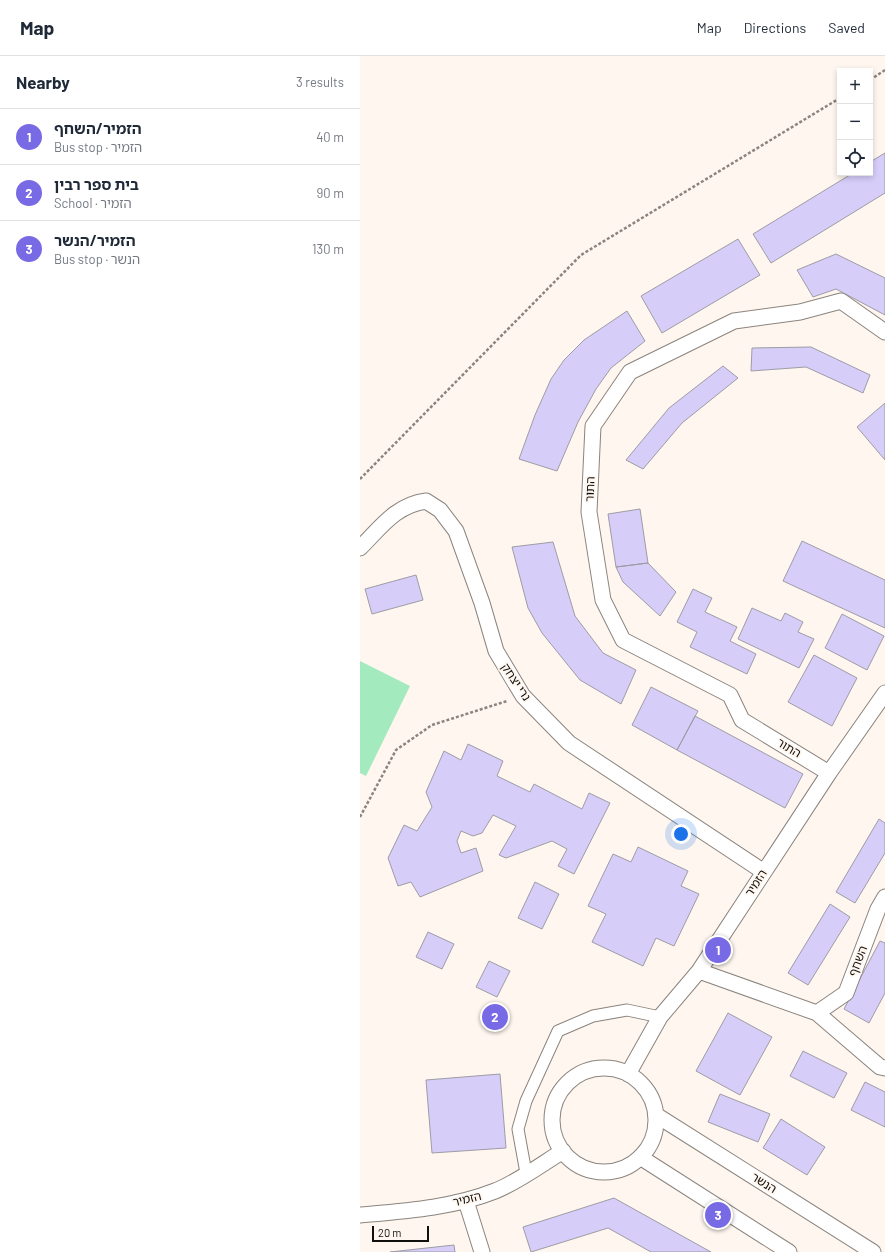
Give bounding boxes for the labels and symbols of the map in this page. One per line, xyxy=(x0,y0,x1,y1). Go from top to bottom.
street label: התור xyxy=(582,476,596,502)
street label: נרי יצחק xyxy=(499,660,535,703)
street label: התור xyxy=(775,735,804,760)
your location xyxy=(671,824,691,844)
street label: הזמיר xyxy=(741,866,769,898)
pin: 1 xyxy=(705,935,731,965)
street label: השחף xyxy=(845,943,869,978)
pin: 2 xyxy=(482,1002,508,1032)
street label: הנשר xyxy=(749,1169,780,1195)
street label: הזמיר xyxy=(451,1188,483,1208)
pin: 3 xyxy=(705,1200,731,1230)
scale bar xyxy=(372,1224,429,1243)

